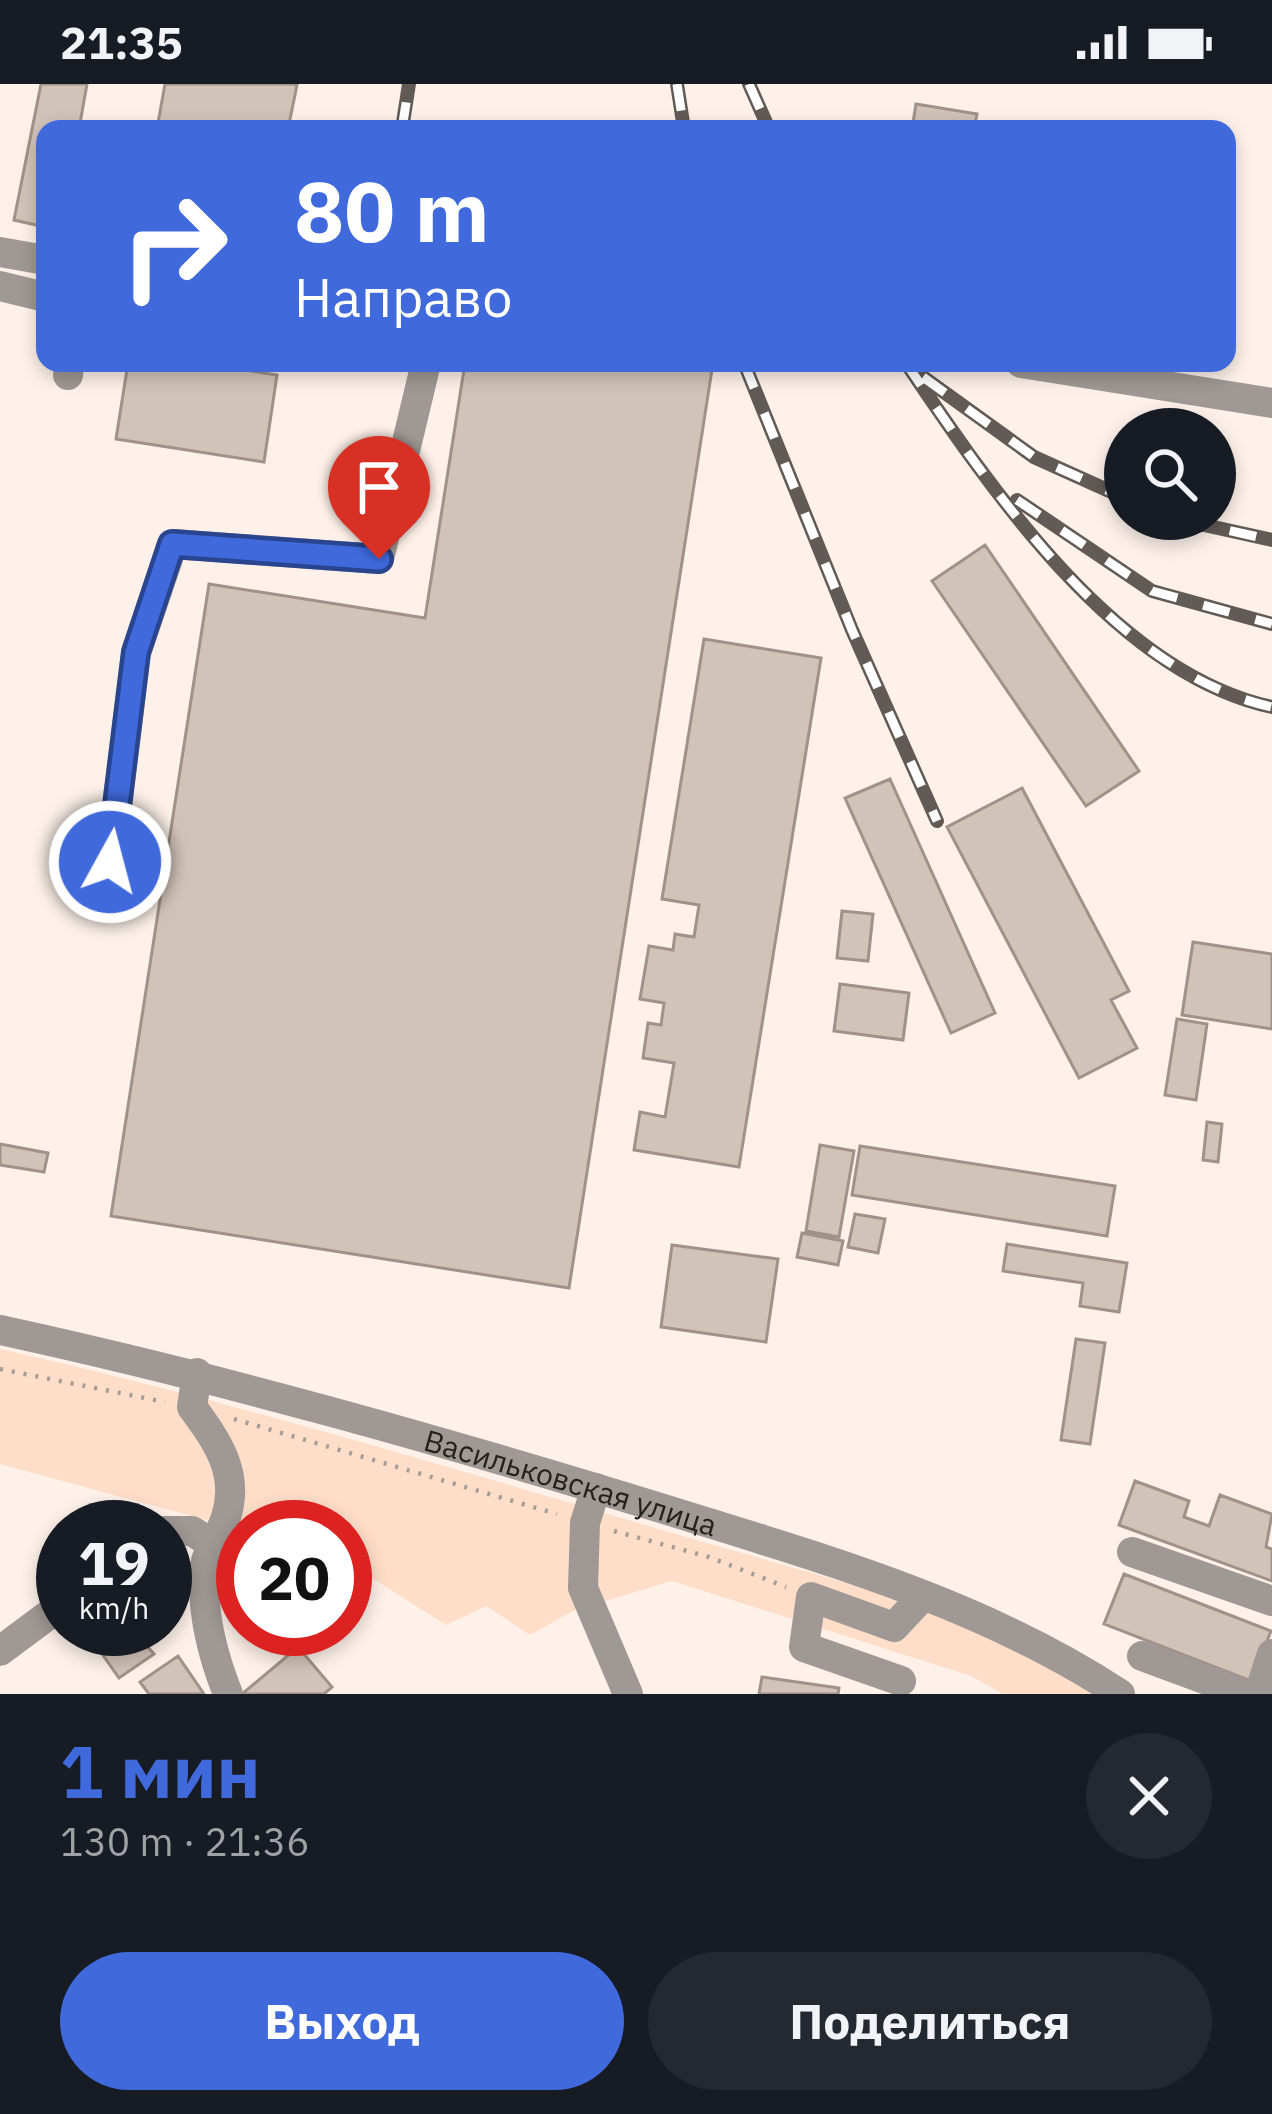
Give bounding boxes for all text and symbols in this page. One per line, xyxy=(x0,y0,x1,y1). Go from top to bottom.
text: 21:35 xyxy=(60,13,183,71)
text: 80 m xyxy=(294,156,490,265)
icon: right xyxy=(96,168,252,324)
text: Направо xyxy=(294,262,512,332)
map controls xyxy=(1104,408,1236,540)
button: search xyxy=(1104,408,1236,540)
pin xyxy=(328,436,430,559)
icon: arrive xyxy=(346,454,412,520)
position arrow xyxy=(47,799,173,925)
street label: Васильковская улица xyxy=(420,1419,722,1544)
speed limit sign: 20 xyxy=(216,1500,372,1656)
text: 19 xyxy=(78,1523,150,1602)
text: km/h xyxy=(79,1588,149,1627)
text: 1 мин xyxy=(60,1724,261,1818)
button: close xyxy=(1086,1733,1212,1859)
text: 130 m · 21:36 xyxy=(60,1816,310,1867)
button: Выход xyxy=(60,1952,624,2090)
button: Поделиться xyxy=(648,1952,1212,2090)

